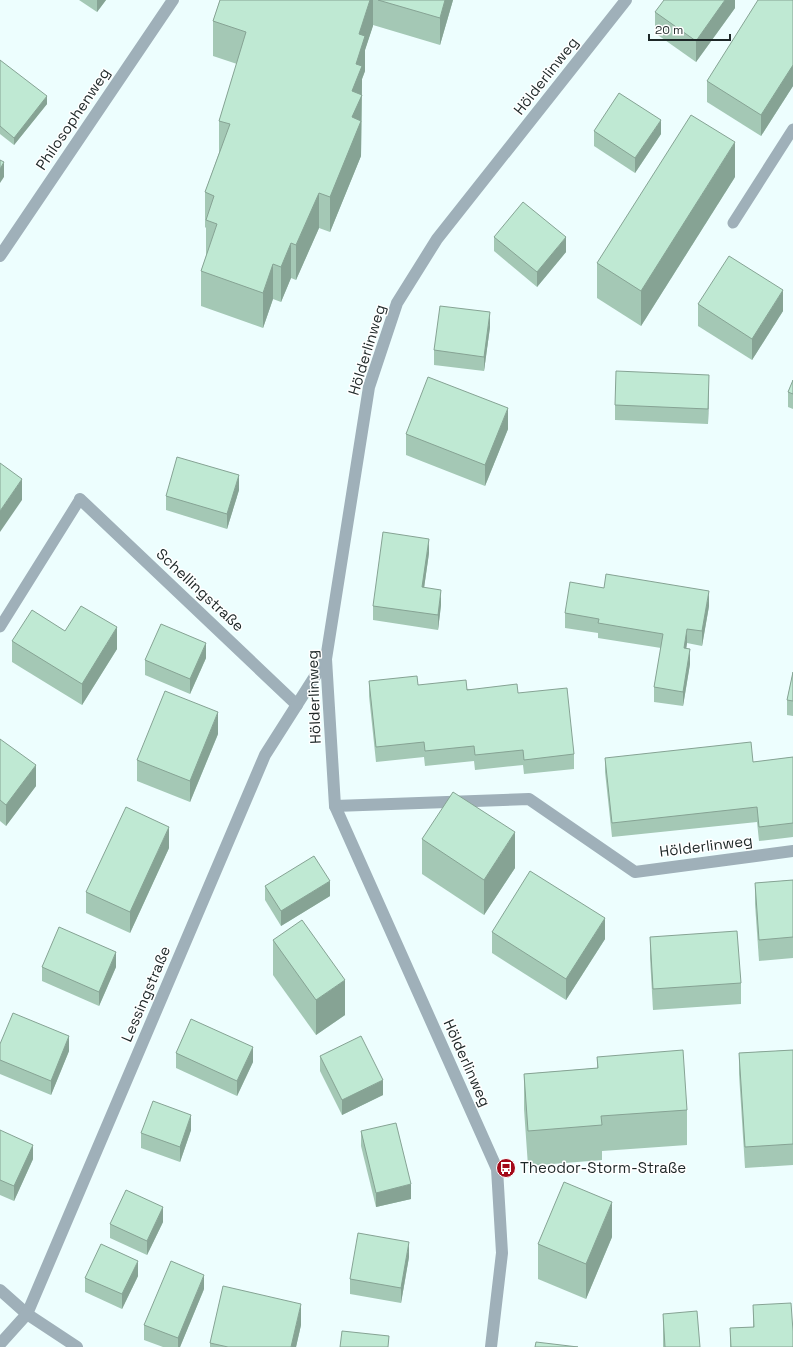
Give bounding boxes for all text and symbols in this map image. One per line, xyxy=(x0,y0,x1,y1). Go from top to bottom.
scale bar xyxy=(649,16,730,42)
text: 20 m xyxy=(655,22,683,38)
street label: Hölderlinweg xyxy=(509,33,582,119)
street label: Philosophenweg xyxy=(31,64,114,173)
street label: Hölderlinweg xyxy=(344,302,389,398)
street label: Schellingstraße xyxy=(153,544,248,635)
street label: Hölderlinweg xyxy=(302,650,325,744)
street label: Hölderlinweg xyxy=(658,830,754,861)
street label: Lessingstraße xyxy=(117,943,174,1045)
street label: Hölderlinweg xyxy=(440,1016,495,1110)
bus stop icon: Theodor-Storm-Straße xyxy=(495,1157,517,1179)
place label: Theodor-Storm-Straße xyxy=(520,1158,686,1177)

